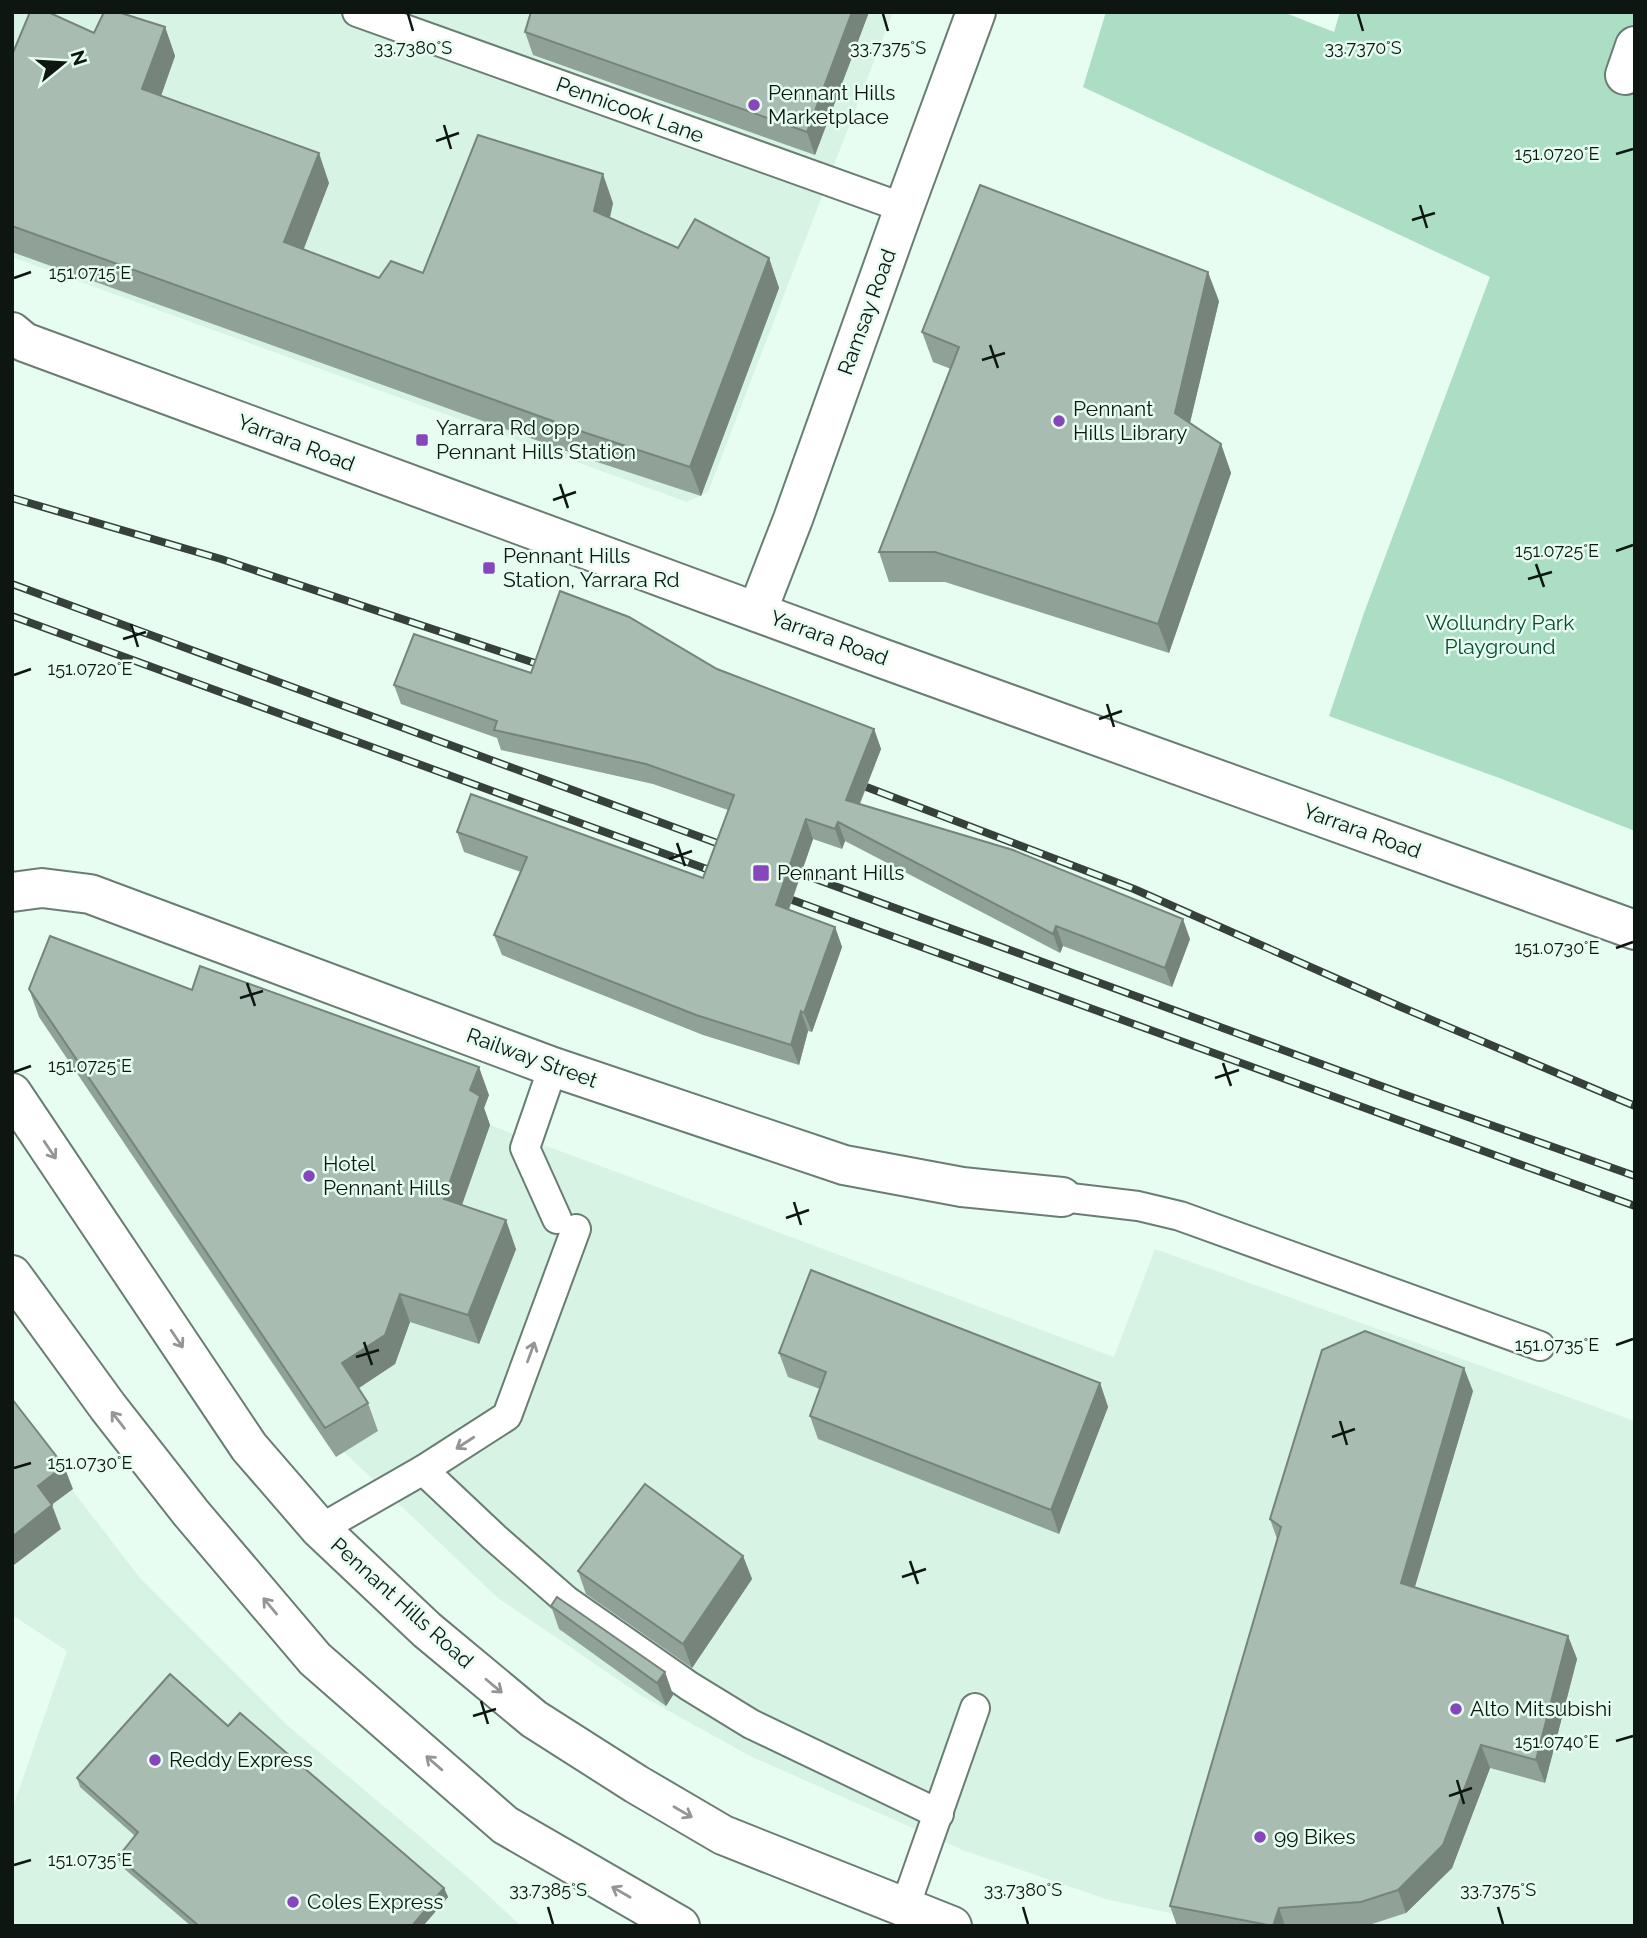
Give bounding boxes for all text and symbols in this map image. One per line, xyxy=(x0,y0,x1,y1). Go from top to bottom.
north arrow xyxy=(28,28,98,98)
text: 33.7380°S xyxy=(374,37,452,58)
text: 33.7375°S xyxy=(850,37,926,58)
text: 33.7370°S xyxy=(1324,37,1402,58)
text: N xyxy=(66,47,92,68)
street label: Pennicook Lane xyxy=(553,71,707,148)
place label: Pennant Hills Marketplace xyxy=(768,80,895,129)
marker: Pennant Hills Marketplace xyxy=(746,97,762,113)
text: 151.0720°E xyxy=(1515,143,1599,164)
street label: Ramsay Road xyxy=(832,245,901,378)
text: 151.0715°E xyxy=(49,262,131,283)
place label: Pennant Hills Library xyxy=(1073,396,1187,445)
street label: Yarrara Road xyxy=(234,409,358,476)
marker: Pennant Hills Library xyxy=(1051,413,1067,429)
place label: Yarrara Rd opp Pennant Hills Station xyxy=(436,415,636,464)
marker: Yarrara Rd opp Pennant Hills Station xyxy=(414,432,430,448)
text: 151.0725°E xyxy=(1515,540,1599,561)
place label: Pennant Hills Station, Yarrara Rd xyxy=(503,543,680,592)
marker: Pennant Hills Station, Yarrara Rd xyxy=(481,560,497,576)
street label: Yarrara Road xyxy=(767,605,892,670)
park label: Wollundry Park Playground xyxy=(1426,610,1574,659)
text: 151.0720°E xyxy=(48,658,132,679)
street label: Yarrara Road xyxy=(1300,798,1425,863)
place label: Pennant Hills xyxy=(777,860,904,885)
marker: Pennant Hills xyxy=(751,863,771,883)
text: 151.0730°E xyxy=(1514,937,1600,958)
street label: Railway Street xyxy=(463,1022,601,1093)
text: 151.0725°E xyxy=(48,1055,132,1076)
one-way arrow xyxy=(43,1140,57,1159)
place label: Hotel Pennant Hills xyxy=(323,1151,450,1200)
marker: Hotel Pennant Hills xyxy=(301,1168,317,1184)
one-way arrow xyxy=(170,1329,184,1348)
text: 151.0735°E xyxy=(1515,1334,1599,1355)
one-way arrow xyxy=(525,1342,538,1364)
one-way arrow xyxy=(111,1412,126,1430)
one-way arrow xyxy=(456,1436,475,1451)
text: 151.0730°E xyxy=(47,1452,133,1473)
street label: Pennant Hills Road xyxy=(326,1532,479,1673)
one-way arrow xyxy=(262,1598,278,1616)
one-way arrow xyxy=(485,1678,503,1694)
place label: Alto Mitsubishi xyxy=(1470,1696,1612,1721)
marker: Alto Mitsubishi xyxy=(1448,1701,1464,1717)
text: 151.0740°E xyxy=(1515,1731,1599,1752)
place label: Reddy Express xyxy=(169,1747,313,1772)
marker: Reddy Express xyxy=(147,1752,163,1768)
one-way arrow xyxy=(426,1755,444,1771)
one-way arrow xyxy=(672,1805,692,1819)
place label: 99 Bikes xyxy=(1274,1824,1356,1849)
marker: 99 Bikes xyxy=(1252,1829,1268,1845)
text: 151.0735°E xyxy=(48,1849,132,1870)
text: 33.7385°S xyxy=(509,1879,587,1900)
text: 33.7380°S xyxy=(984,1879,1062,1900)
text: 33.7375°S xyxy=(1460,1879,1536,1900)
one-way arrow xyxy=(611,1885,632,1898)
place label: Coles Express xyxy=(307,1889,443,1914)
marker: Coles Express xyxy=(285,1894,301,1910)

